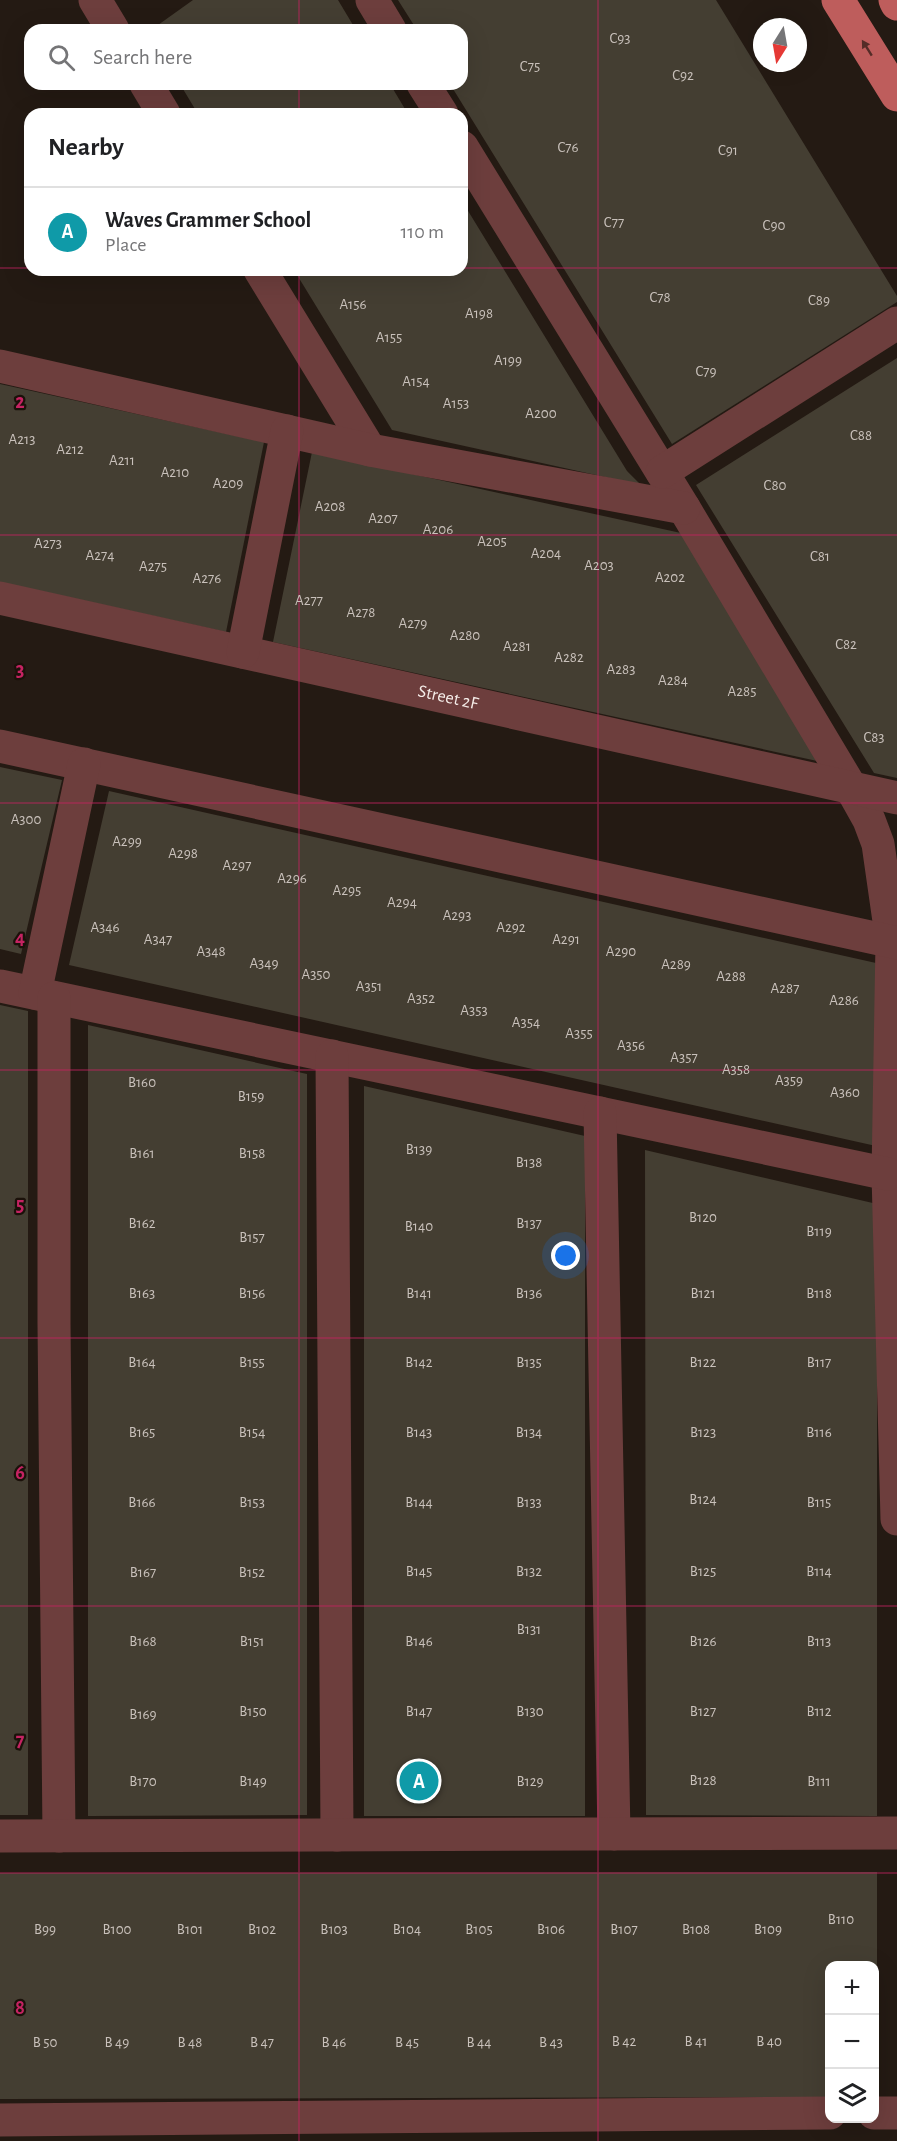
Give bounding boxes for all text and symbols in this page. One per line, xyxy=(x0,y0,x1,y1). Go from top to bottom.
north arrow xyxy=(753,18,807,72)
search box xyxy=(24,24,468,90)
house number: C93 xyxy=(609,31,631,46)
one-way arrow xyxy=(862,40,873,56)
icon: search xyxy=(45,41,78,74)
text: Search here xyxy=(93,46,192,68)
house number: C75 xyxy=(520,59,540,74)
house number: C92 xyxy=(672,68,694,83)
text: Nearby xyxy=(48,134,124,160)
house number: C76 xyxy=(557,140,579,155)
house number: C91 xyxy=(718,143,738,158)
text: Waves Grammer School xyxy=(105,209,311,231)
house number: C77 xyxy=(604,215,624,230)
house number: C90 xyxy=(763,218,785,233)
text: A xyxy=(62,222,74,242)
text: 110 m xyxy=(400,222,444,242)
text: Place xyxy=(105,235,146,255)
house number: C78 xyxy=(649,290,671,305)
house number: C89 xyxy=(808,293,830,308)
house number: A156 xyxy=(339,297,367,312)
house number: A198 xyxy=(465,306,493,321)
house number: A155 xyxy=(376,330,402,345)
house number: A199 xyxy=(494,353,522,368)
house number: C79 xyxy=(695,364,717,379)
house number: A154 xyxy=(402,374,430,389)
text: 2 xyxy=(15,392,25,412)
house number: A153 xyxy=(443,396,469,411)
house number: A200 xyxy=(525,406,557,421)
house number: C88 xyxy=(850,428,872,443)
house number: A213 xyxy=(9,432,35,447)
house number: A212 xyxy=(56,442,84,457)
house number: A211 xyxy=(109,453,135,468)
house number: A210 xyxy=(161,465,189,480)
house number: A209 xyxy=(213,476,243,491)
house number: C80 xyxy=(764,478,786,493)
house number: A208 xyxy=(315,499,345,514)
house number: A207 xyxy=(368,511,398,526)
house number: A206 xyxy=(423,522,453,537)
house number: A205 xyxy=(477,534,507,549)
house number: A273 xyxy=(34,536,62,551)
house number: A204 xyxy=(531,546,561,561)
house number: A274 xyxy=(86,548,114,563)
house number: C81 xyxy=(810,549,830,564)
house number: A203 xyxy=(584,558,614,573)
house number: A275 xyxy=(139,559,167,574)
house number: A202 xyxy=(655,570,685,585)
house number: A276 xyxy=(193,571,221,586)
house number: A277 xyxy=(295,593,323,608)
house number: A278 xyxy=(347,605,375,620)
house number: A279 xyxy=(399,616,427,631)
house number: A280 xyxy=(450,628,480,643)
house number: C82 xyxy=(835,637,857,652)
house number: A281 xyxy=(503,639,531,654)
house number: A282 xyxy=(554,650,584,665)
text: 3 xyxy=(16,660,24,680)
house number: A283 xyxy=(607,662,635,677)
house number: A284 xyxy=(658,673,688,688)
street label: Street 2F xyxy=(416,682,480,713)
house number: A285 xyxy=(728,684,756,699)
house number: C83 xyxy=(863,730,885,745)
house number: A300 xyxy=(11,812,41,827)
house number: A299 xyxy=(112,834,142,849)
house number: A298 xyxy=(168,846,198,861)
house number: A297 xyxy=(223,858,251,873)
house number: A296 xyxy=(277,871,307,886)
house number: A295 xyxy=(333,883,361,898)
house number: A294 xyxy=(387,895,417,910)
house number: A293 xyxy=(443,908,471,923)
house number: A346 xyxy=(90,920,120,935)
house number: A292 xyxy=(496,920,526,935)
text: 4 xyxy=(15,928,25,948)
house number: A347 xyxy=(144,932,172,947)
house number: A291 xyxy=(552,932,580,947)
house number: A348 xyxy=(196,944,226,959)
house number: A290 xyxy=(606,944,636,959)
house number: A349 xyxy=(249,956,279,971)
house number: A289 xyxy=(661,957,691,972)
house number: A350 xyxy=(301,967,331,982)
house number: A288 xyxy=(716,969,746,984)
house number: A351 xyxy=(356,979,382,994)
house number: A287 xyxy=(771,981,799,996)
house number: A352 xyxy=(407,991,435,1006)
house number: A286 xyxy=(829,993,859,1008)
house number: A353 xyxy=(460,1003,488,1018)
house number: A354 xyxy=(512,1015,540,1030)
house number: A355 xyxy=(565,1026,593,1041)
house number: A356 xyxy=(617,1038,645,1053)
house number: A357 xyxy=(670,1050,698,1065)
house number: A358 xyxy=(722,1062,750,1077)
house number: A359 xyxy=(775,1073,803,1088)
house number: B160 xyxy=(128,1075,156,1090)
house number: A360 xyxy=(830,1085,860,1100)
house number: B159 xyxy=(238,1089,264,1104)
house number: B139 xyxy=(406,1142,432,1157)
house number: B161 xyxy=(129,1146,155,1161)
house number: B158 xyxy=(239,1146,265,1161)
house number: B138 xyxy=(516,1155,542,1170)
text: 5 xyxy=(16,1195,24,1215)
house number: B120 xyxy=(689,1210,717,1225)
house number: B162 xyxy=(128,1216,156,1231)
house number: B137 xyxy=(516,1216,542,1231)
house number: B140 xyxy=(405,1219,433,1234)
house number: B119 xyxy=(806,1224,832,1239)
house number: B157 xyxy=(239,1230,265,1245)
your location xyxy=(551,1241,580,1270)
house number: B163 xyxy=(129,1286,155,1301)
house number: B156 xyxy=(239,1286,265,1301)
house number: B141 xyxy=(406,1286,432,1301)
house number: B136 xyxy=(516,1286,542,1301)
house number: B121 xyxy=(690,1286,716,1301)
house number: B118 xyxy=(806,1286,832,1301)
house number: B164 xyxy=(128,1355,156,1370)
house number: B155 xyxy=(239,1355,265,1370)
house number: B142 xyxy=(405,1355,433,1370)
house number: B135 xyxy=(516,1355,542,1370)
house number: B122 xyxy=(690,1355,717,1370)
house number: B117 xyxy=(807,1355,831,1370)
house number: B165 xyxy=(129,1425,155,1440)
house number: B154 xyxy=(239,1425,265,1440)
house number: B143 xyxy=(406,1425,432,1440)
house number: B134 xyxy=(516,1425,542,1440)
house number: B123 xyxy=(690,1425,716,1440)
house number: B116 xyxy=(806,1425,832,1440)
text: 6 xyxy=(15,1463,25,1483)
house number: B124 xyxy=(689,1492,717,1507)
house number: B166 xyxy=(128,1495,156,1510)
house number: B153 xyxy=(239,1495,265,1510)
house number: B144 xyxy=(405,1495,433,1510)
house number: B133 xyxy=(516,1495,542,1510)
house number: B115 xyxy=(807,1495,831,1510)
house number: B145 xyxy=(406,1564,432,1579)
house number: B132 xyxy=(516,1564,542,1579)
house number: B125 xyxy=(690,1564,716,1579)
house number: B114 xyxy=(806,1564,832,1579)
house number: B167 xyxy=(130,1565,156,1580)
house number: B152 xyxy=(239,1565,265,1580)
house number: B131 xyxy=(517,1622,541,1637)
house number: B168 xyxy=(129,1634,157,1649)
house number: B151 xyxy=(240,1634,264,1649)
house number: B146 xyxy=(405,1634,433,1649)
house number: B126 xyxy=(689,1634,717,1649)
house number: B113 xyxy=(807,1634,831,1649)
house number: B150 xyxy=(239,1704,267,1719)
house number: B147 xyxy=(406,1704,432,1719)
house number: B130 xyxy=(516,1704,544,1719)
house number: B127 xyxy=(690,1704,716,1719)
house number: B112 xyxy=(806,1704,832,1719)
house number: B169 xyxy=(129,1707,157,1722)
text: 7 xyxy=(16,1730,25,1750)
pin: A xyxy=(400,1758,438,1804)
house number: B128 xyxy=(689,1773,717,1788)
house number: B170 xyxy=(129,1774,157,1789)
house number: B149 xyxy=(239,1774,267,1789)
house number: B129 xyxy=(516,1774,544,1789)
house number: B111 xyxy=(807,1774,831,1789)
house number: B110 xyxy=(828,1912,854,1927)
house number: B99 xyxy=(34,1922,56,1937)
house number: B100 xyxy=(102,1922,132,1937)
house number: B101 xyxy=(177,1922,203,1937)
house number: B102 xyxy=(248,1922,276,1937)
house number: B103 xyxy=(320,1922,348,1937)
house number: B104 xyxy=(393,1922,421,1937)
house number: B105 xyxy=(465,1922,493,1937)
house number: B106 xyxy=(537,1922,565,1937)
house number: B107 xyxy=(610,1922,638,1937)
house number: B108 xyxy=(682,1922,710,1937)
house number: B109 xyxy=(754,1922,782,1937)
map controls xyxy=(825,1961,879,2123)
button: + xyxy=(825,1961,879,2015)
text: 8 xyxy=(15,1998,25,2018)
button: − xyxy=(825,2015,879,2069)
house number: B 42 xyxy=(612,2034,636,2049)
house number: B 41 xyxy=(685,2034,707,2049)
house number: B 40 xyxy=(756,2034,782,2049)
house number: B 50 xyxy=(33,2035,57,2050)
house number: B 49 xyxy=(105,2035,129,2050)
house number: B 48 xyxy=(178,2035,202,2050)
house number: B 47 xyxy=(250,2035,274,2050)
house number: B 46 xyxy=(322,2035,346,2050)
house number: B 45 xyxy=(395,2035,419,2050)
house number: B 44 xyxy=(467,2035,491,2050)
house number: B 43 xyxy=(539,2035,563,2050)
button: layers xyxy=(825,2069,879,2123)

